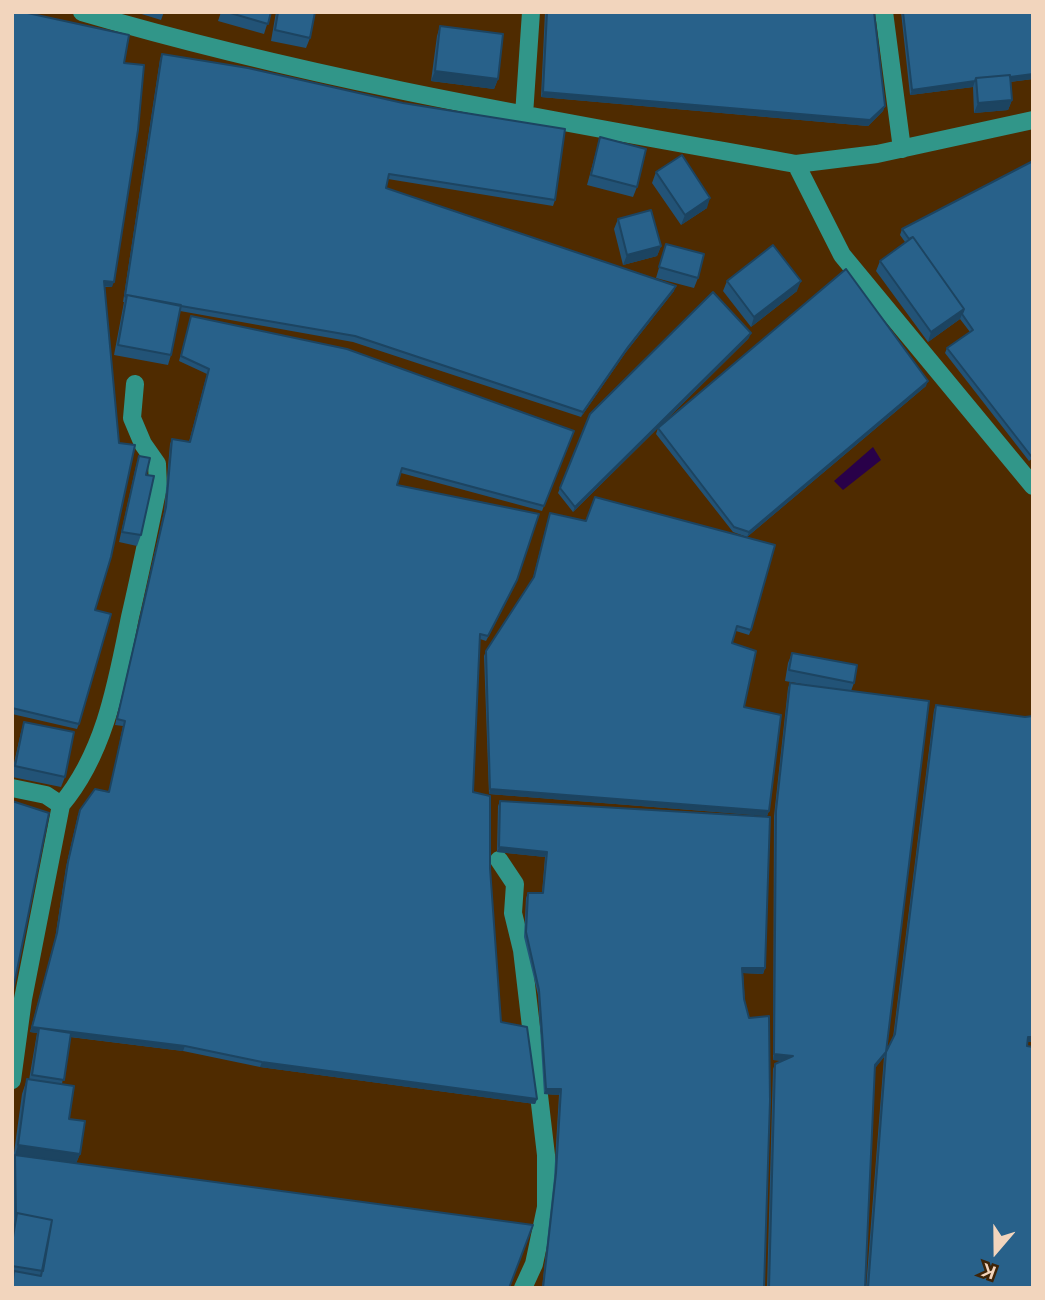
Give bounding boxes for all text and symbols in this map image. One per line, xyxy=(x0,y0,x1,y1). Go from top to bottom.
north arrow xyxy=(961,1216,1031,1286)
text: K xyxy=(979,1259,999,1283)

